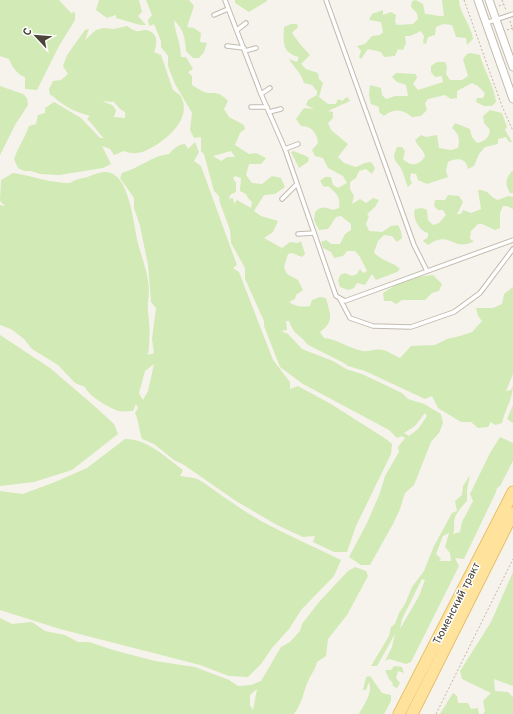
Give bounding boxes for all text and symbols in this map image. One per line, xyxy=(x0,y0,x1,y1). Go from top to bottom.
north arrow xyxy=(16,16,56,56)
text: С xyxy=(20,26,36,38)
street label: Тюменский тракт xyxy=(430,560,484,647)

